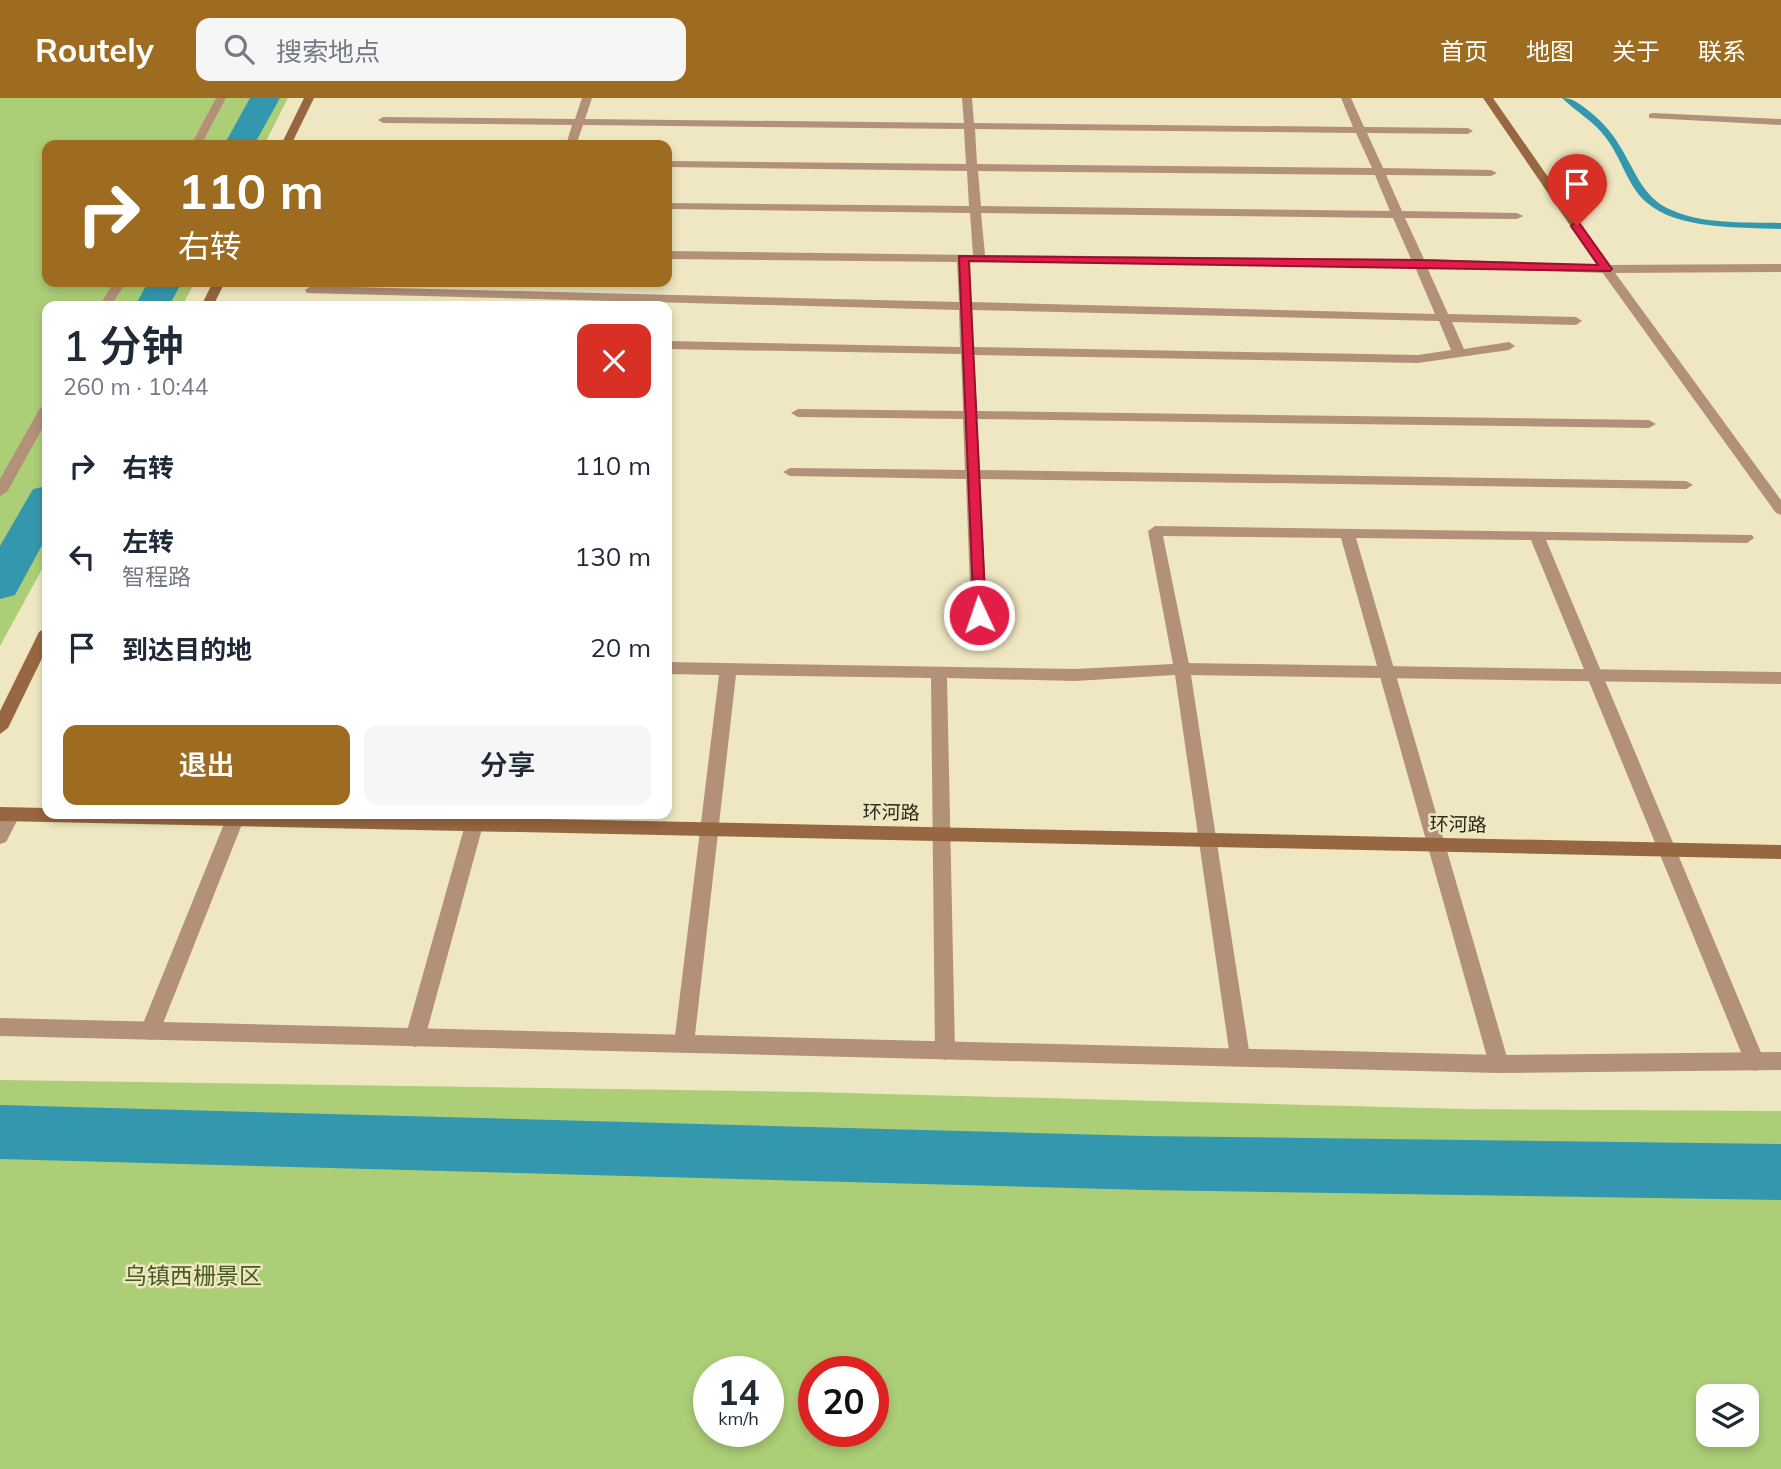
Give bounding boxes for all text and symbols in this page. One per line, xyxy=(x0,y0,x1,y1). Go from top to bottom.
search box xyxy=(196,18,686,81)
text: Routely xyxy=(35,29,154,70)
icon: search xyxy=(220,30,258,68)
text: 搜索地点 xyxy=(276,35,380,68)
text: 首页 xyxy=(1440,36,1488,66)
text: 地图 xyxy=(1526,36,1574,66)
text: 关于 xyxy=(1612,36,1660,66)
text: 联系 xyxy=(1698,36,1746,66)
pin xyxy=(1547,154,1607,226)
text: 110 m xyxy=(178,160,324,221)
icon: arrive xyxy=(1558,165,1596,203)
icon: right xyxy=(63,168,154,259)
text: 右转 xyxy=(178,226,242,266)
text: 1 分钟 xyxy=(63,319,183,372)
button: close xyxy=(577,324,651,398)
text: 260 m · 10:44 xyxy=(63,372,208,401)
icon: right xyxy=(63,447,101,485)
text: 110 m xyxy=(575,449,651,482)
text: 右转 xyxy=(122,451,174,484)
text: 左转 xyxy=(122,525,174,558)
icon: left xyxy=(63,538,101,576)
text: 130 m xyxy=(575,540,651,573)
text: 智程路 xyxy=(122,562,191,591)
position arrow xyxy=(942,578,1016,652)
icon: arrive xyxy=(63,629,101,667)
text: 20 m xyxy=(590,631,651,664)
text: 到达目的地 xyxy=(122,633,252,666)
button: 退出 xyxy=(63,725,350,805)
button: 分享 xyxy=(364,725,651,805)
street label: 环河路 xyxy=(862,800,920,824)
street label: 环河路 xyxy=(1429,812,1487,836)
park label: 乌镇西栅景区 xyxy=(124,1261,262,1290)
speed limit sign: 20 xyxy=(798,1356,889,1447)
text: 14 xyxy=(717,1370,760,1414)
map controls xyxy=(1696,1384,1759,1447)
button: layers xyxy=(1696,1384,1759,1447)
text: km/h xyxy=(718,1407,759,1430)

